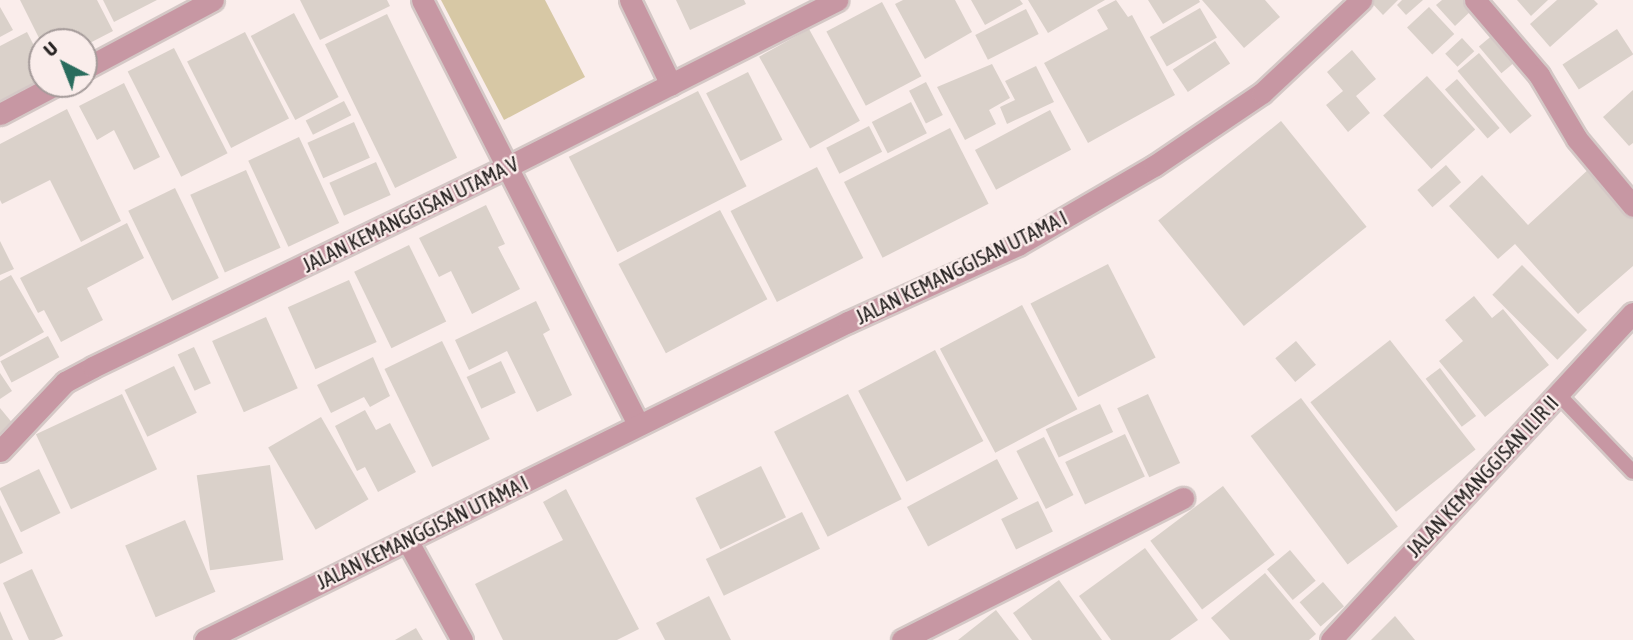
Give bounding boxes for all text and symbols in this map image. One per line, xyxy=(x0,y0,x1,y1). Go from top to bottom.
north arrow xyxy=(28,28,98,98)
text: U xyxy=(39,37,62,61)
street label: JALAN KEMANGGISAN UTAMA V xyxy=(298,151,522,277)
street label: JALAN KEMANGGISAN UTAMA I xyxy=(851,205,1071,329)
street label: JALAN KEMANGGISAN ILIR II xyxy=(1401,390,1563,562)
street label: JALAN KEMANGGISAN UTAMA I xyxy=(312,470,532,594)

